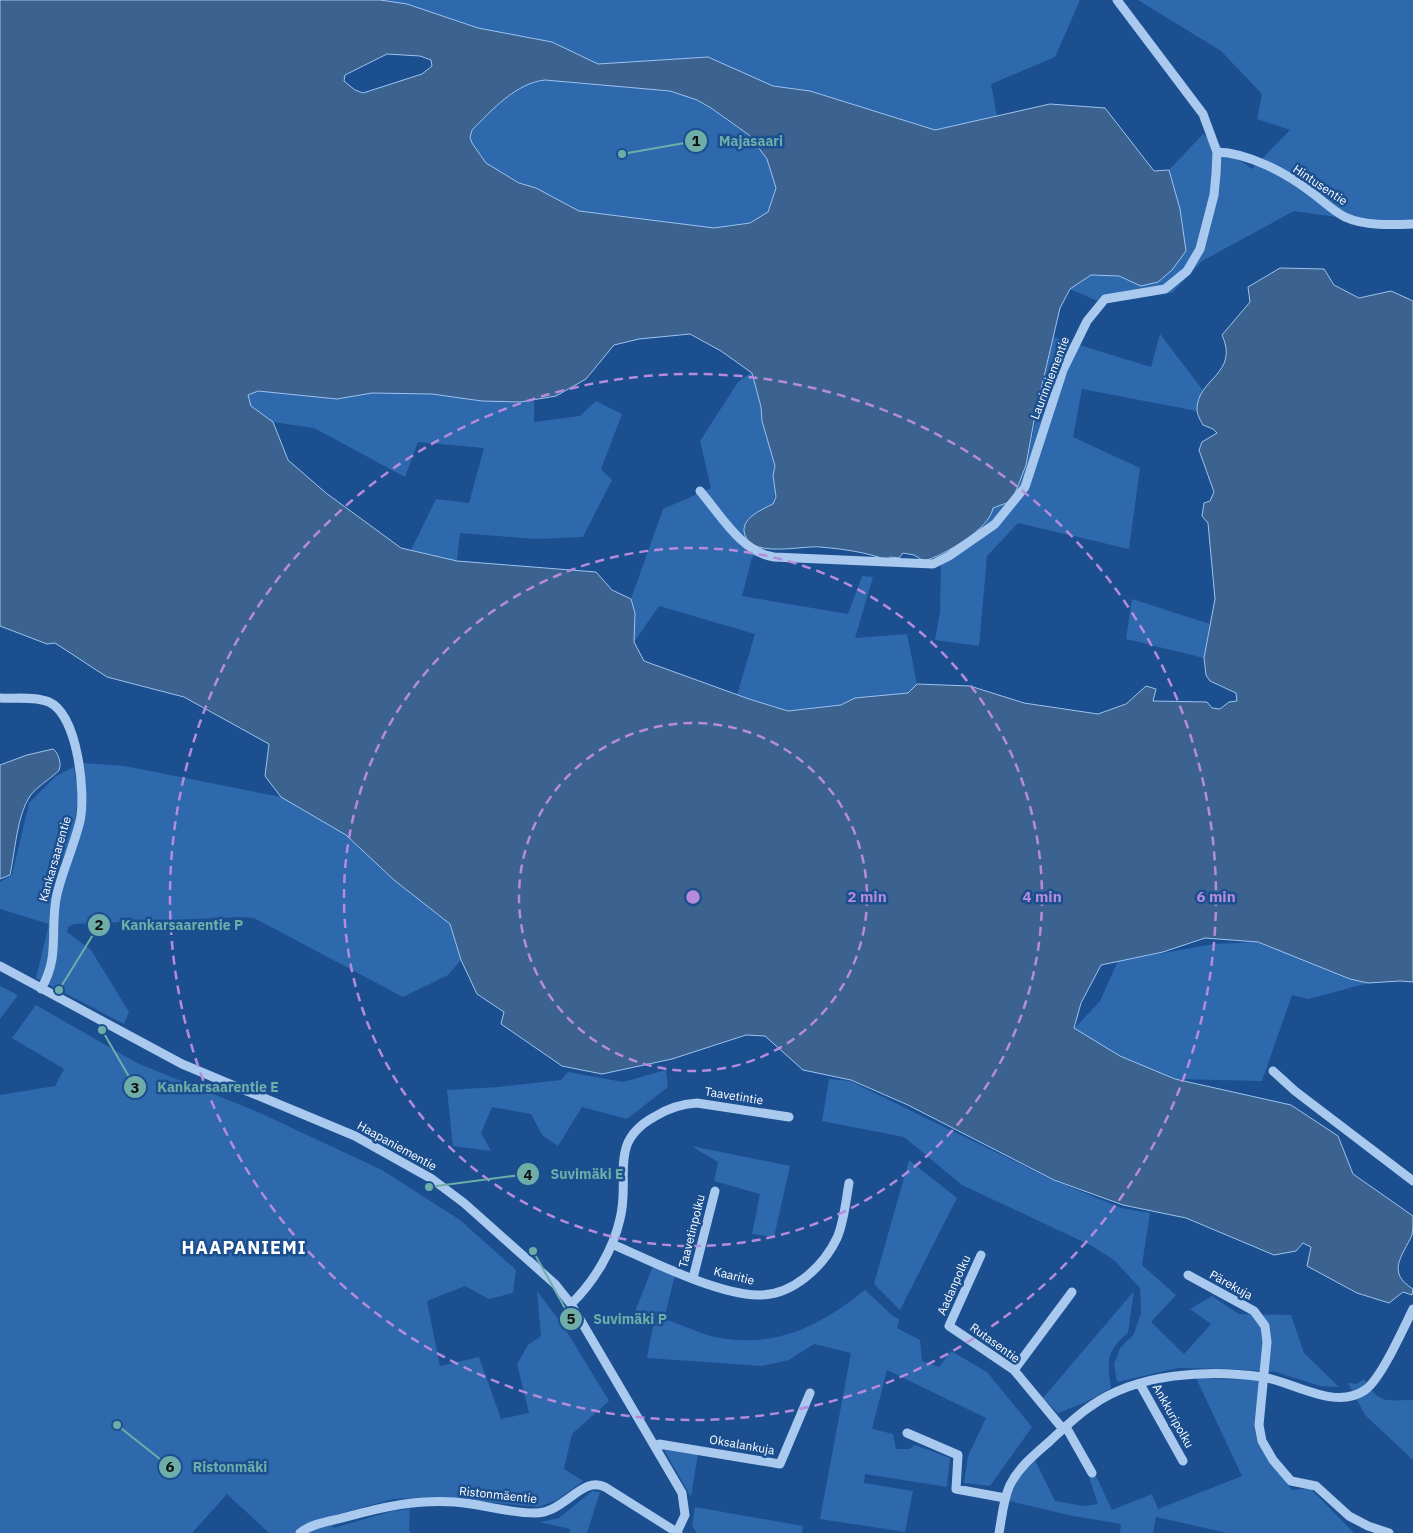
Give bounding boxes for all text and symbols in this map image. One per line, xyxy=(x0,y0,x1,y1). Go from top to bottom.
callout: Majasaari xyxy=(684,126,793,155)
text: 1 xyxy=(691,131,701,150)
text: Majasaari xyxy=(719,132,783,150)
street label: Hintusentie xyxy=(1290,161,1351,208)
street label: Laurinniementie xyxy=(1027,334,1072,421)
street label: Kankarsaarentie xyxy=(35,814,74,903)
text: 2 min xyxy=(847,887,887,906)
text: 4 min xyxy=(1022,887,1062,906)
text: 6 min xyxy=(1196,887,1236,906)
centre of rings xyxy=(684,888,702,906)
callout: Kankarsaarentie P xyxy=(86,911,253,940)
text: 2 xyxy=(94,915,104,934)
text: Kankarsaarentie P xyxy=(121,916,243,934)
callout: Kankarsaarentie E xyxy=(122,1073,289,1102)
text: 3 xyxy=(130,1078,140,1097)
text: Kankarsaarentie E xyxy=(157,1078,279,1096)
street label: Taavetintie xyxy=(704,1083,765,1108)
street label: Haapaniementie xyxy=(355,1117,440,1174)
callout: Suvimäki E xyxy=(515,1160,633,1189)
text: 4 xyxy=(523,1165,533,1184)
text: Suvimäki E xyxy=(551,1165,623,1183)
street label: Taavetinpolku xyxy=(675,1193,708,1269)
district label: HAAPANIEMI xyxy=(182,1236,306,1259)
street label: Aadanpolku xyxy=(934,1252,973,1317)
street label: Kaaritie xyxy=(712,1263,756,1288)
street label: Pärekuja xyxy=(1207,1267,1256,1303)
callout: Suvimäki P xyxy=(558,1304,677,1333)
text: 5 xyxy=(566,1309,576,1328)
text: Suvimäki P xyxy=(593,1310,667,1328)
street label: Rutasentie xyxy=(967,1319,1024,1366)
street label: Ankkuripolku xyxy=(1150,1381,1197,1451)
street label: Oksalankuja xyxy=(708,1431,776,1458)
callout: Ristonmäki xyxy=(157,1452,277,1481)
text: 6 xyxy=(165,1457,175,1476)
text: Ristonmäki xyxy=(193,1458,267,1476)
street label: Ristonmäentie xyxy=(458,1483,538,1506)

